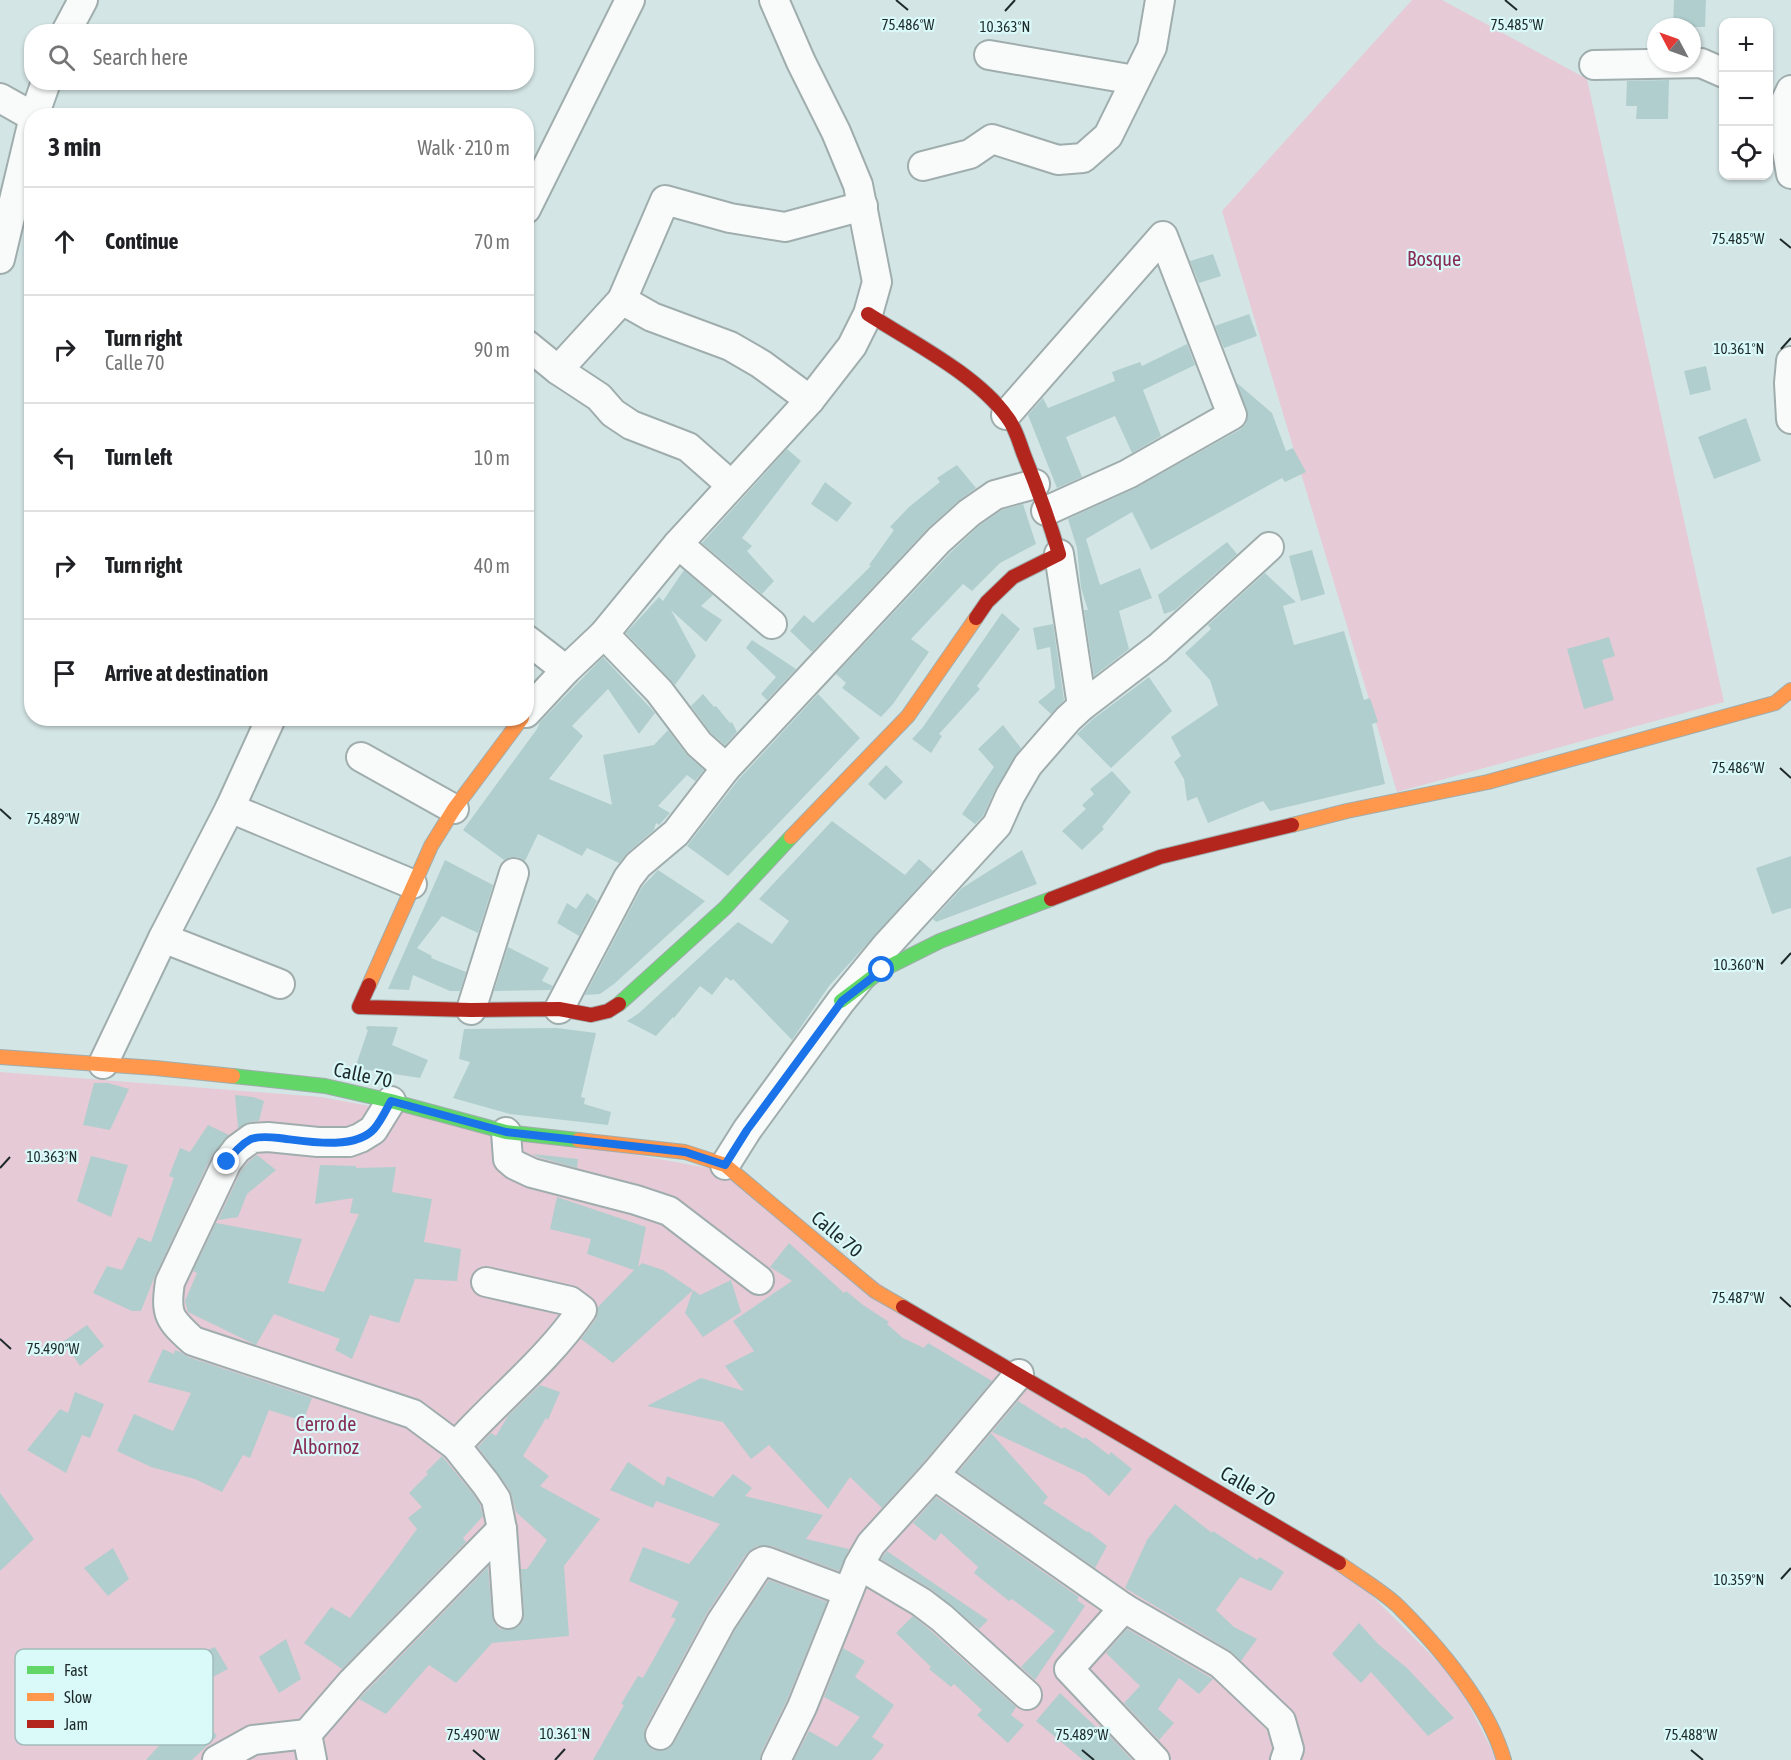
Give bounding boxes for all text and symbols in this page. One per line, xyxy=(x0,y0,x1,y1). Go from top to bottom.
text: 75.486°W xyxy=(882,16,935,33)
text: 75.485°W xyxy=(1491,16,1544,33)
text: 10.363°N xyxy=(980,18,1030,35)
north arrow xyxy=(1647,18,1701,72)
map controls xyxy=(1719,18,1773,180)
button: + xyxy=(1719,18,1773,72)
search box xyxy=(24,24,534,90)
icon: search xyxy=(45,41,78,74)
text: Search here xyxy=(93,44,188,70)
button: − xyxy=(1719,72,1773,126)
button: locate xyxy=(1719,126,1773,180)
text: 3 min xyxy=(48,132,101,162)
text: Walk · 210 m xyxy=(418,136,510,159)
icon: ahead xyxy=(48,225,81,258)
text: Continue xyxy=(105,228,179,254)
text: 70 m xyxy=(474,230,510,253)
text: 75.485°W xyxy=(1712,230,1765,247)
park label: Bosque xyxy=(1407,247,1461,270)
text: Turn right xyxy=(105,325,182,351)
icon: right xyxy=(48,333,81,366)
text: 90 m xyxy=(474,338,510,361)
text: 10.361°N xyxy=(1714,340,1764,357)
text: Calle 70 xyxy=(105,351,164,374)
icon: left xyxy=(48,441,81,474)
text: Turn left xyxy=(105,444,172,470)
text: 10 m xyxy=(474,446,510,469)
icon: right xyxy=(48,549,81,582)
text: Turn right xyxy=(105,552,182,578)
text: 40 m xyxy=(474,554,510,577)
icon: arrive xyxy=(48,657,81,690)
text: Arrive at destination xyxy=(105,660,268,686)
text: 75.486°W xyxy=(1712,759,1765,776)
text: 75.489°W xyxy=(27,810,80,827)
route start xyxy=(868,956,894,982)
text: 10.360°N xyxy=(1714,956,1764,973)
street label: Calle 70 xyxy=(332,1057,395,1092)
text: 10.363°N xyxy=(27,1148,77,1165)
route end xyxy=(213,1148,239,1174)
street label: Calle 70 xyxy=(807,1206,867,1261)
text: 75.487°W xyxy=(1712,1289,1765,1306)
text: 75.490°W xyxy=(27,1340,80,1357)
park label: Cerro de Albornoz xyxy=(293,1412,359,1458)
street label: Calle 70 xyxy=(1217,1461,1280,1510)
text: 10.359°N xyxy=(1714,1571,1764,1588)
legend xyxy=(15,1649,213,1745)
text: Fast xyxy=(64,1661,88,1679)
text: Slow xyxy=(64,1688,92,1706)
text: Jam xyxy=(64,1715,88,1733)
text: 10.361°N xyxy=(540,1725,590,1742)
text: 75.490°W xyxy=(447,1726,500,1743)
text: 75.489°W xyxy=(1056,1726,1109,1743)
text: 75.488°W xyxy=(1665,1726,1718,1743)

